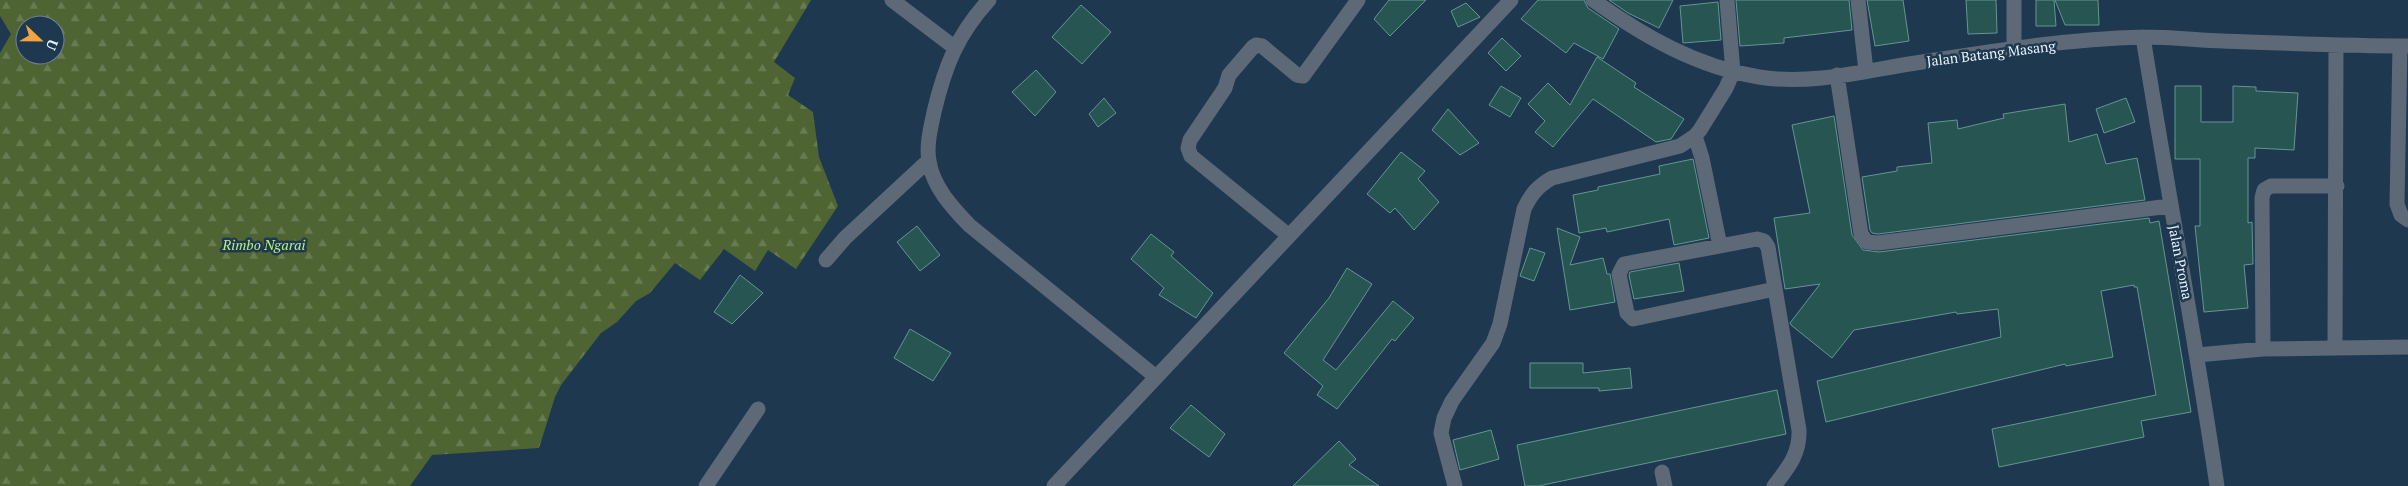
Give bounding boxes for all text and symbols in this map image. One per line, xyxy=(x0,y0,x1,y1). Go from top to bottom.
north arrow xyxy=(15,15,65,65)
street label: Jalan Batang Masang xyxy=(1925,36,2057,70)
text: U xyxy=(42,37,63,53)
street label: Jalan Proma xyxy=(2164,223,2198,301)
park label: Rimbo Ngarai xyxy=(222,235,306,254)

